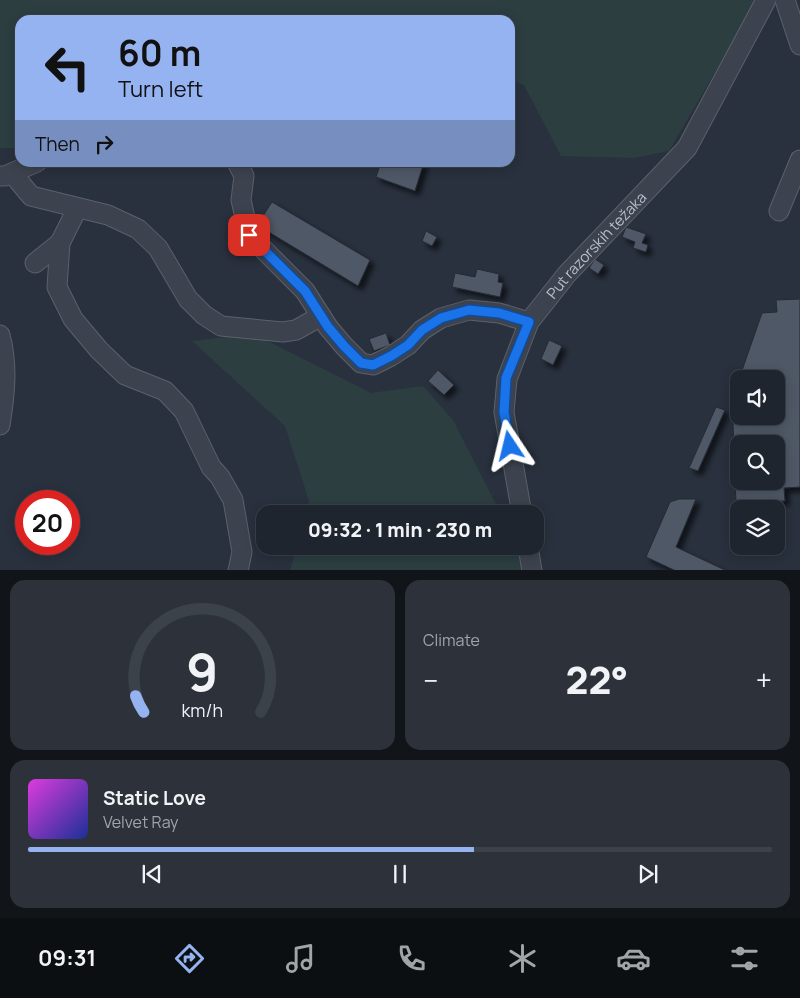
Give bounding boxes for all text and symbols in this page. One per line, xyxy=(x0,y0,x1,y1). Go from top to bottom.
text: 60 m xyxy=(118,29,201,77)
icon: left xyxy=(35,35,100,100)
text: Turn left xyxy=(118,74,203,104)
icon: right xyxy=(90,130,118,158)
text: Then xyxy=(35,131,80,157)
street label: Put razorskih težaka xyxy=(541,187,651,303)
pin xyxy=(228,214,270,256)
icon: arrive xyxy=(235,221,263,249)
map controls xyxy=(730,370,785,555)
button: sound xyxy=(730,370,785,425)
position arrow xyxy=(483,419,535,471)
button: search xyxy=(730,435,785,490)
speed limit sign: 20 xyxy=(15,490,80,555)
button: layers xyxy=(730,500,785,555)
text: 09:32 · 1 min · 230 m xyxy=(308,517,492,543)
text: Climate xyxy=(423,629,480,651)
text: 9 xyxy=(186,636,219,707)
text: 22° xyxy=(565,653,628,705)
text: − xyxy=(423,661,438,699)
text: + xyxy=(756,661,772,699)
text: km/h xyxy=(182,698,223,722)
text: Static Love xyxy=(103,785,206,811)
text: Velvet Ray xyxy=(103,811,179,833)
icon: previous xyxy=(138,860,166,888)
icon: pause xyxy=(386,860,414,888)
icon: next xyxy=(634,860,662,888)
icon: directions xyxy=(172,941,207,976)
icon: music xyxy=(283,941,318,976)
icon: phone xyxy=(394,941,429,976)
icon: climate xyxy=(505,941,540,976)
icon: car xyxy=(616,941,651,976)
icon: filters xyxy=(727,941,762,976)
text: 09:31 xyxy=(38,943,96,973)

